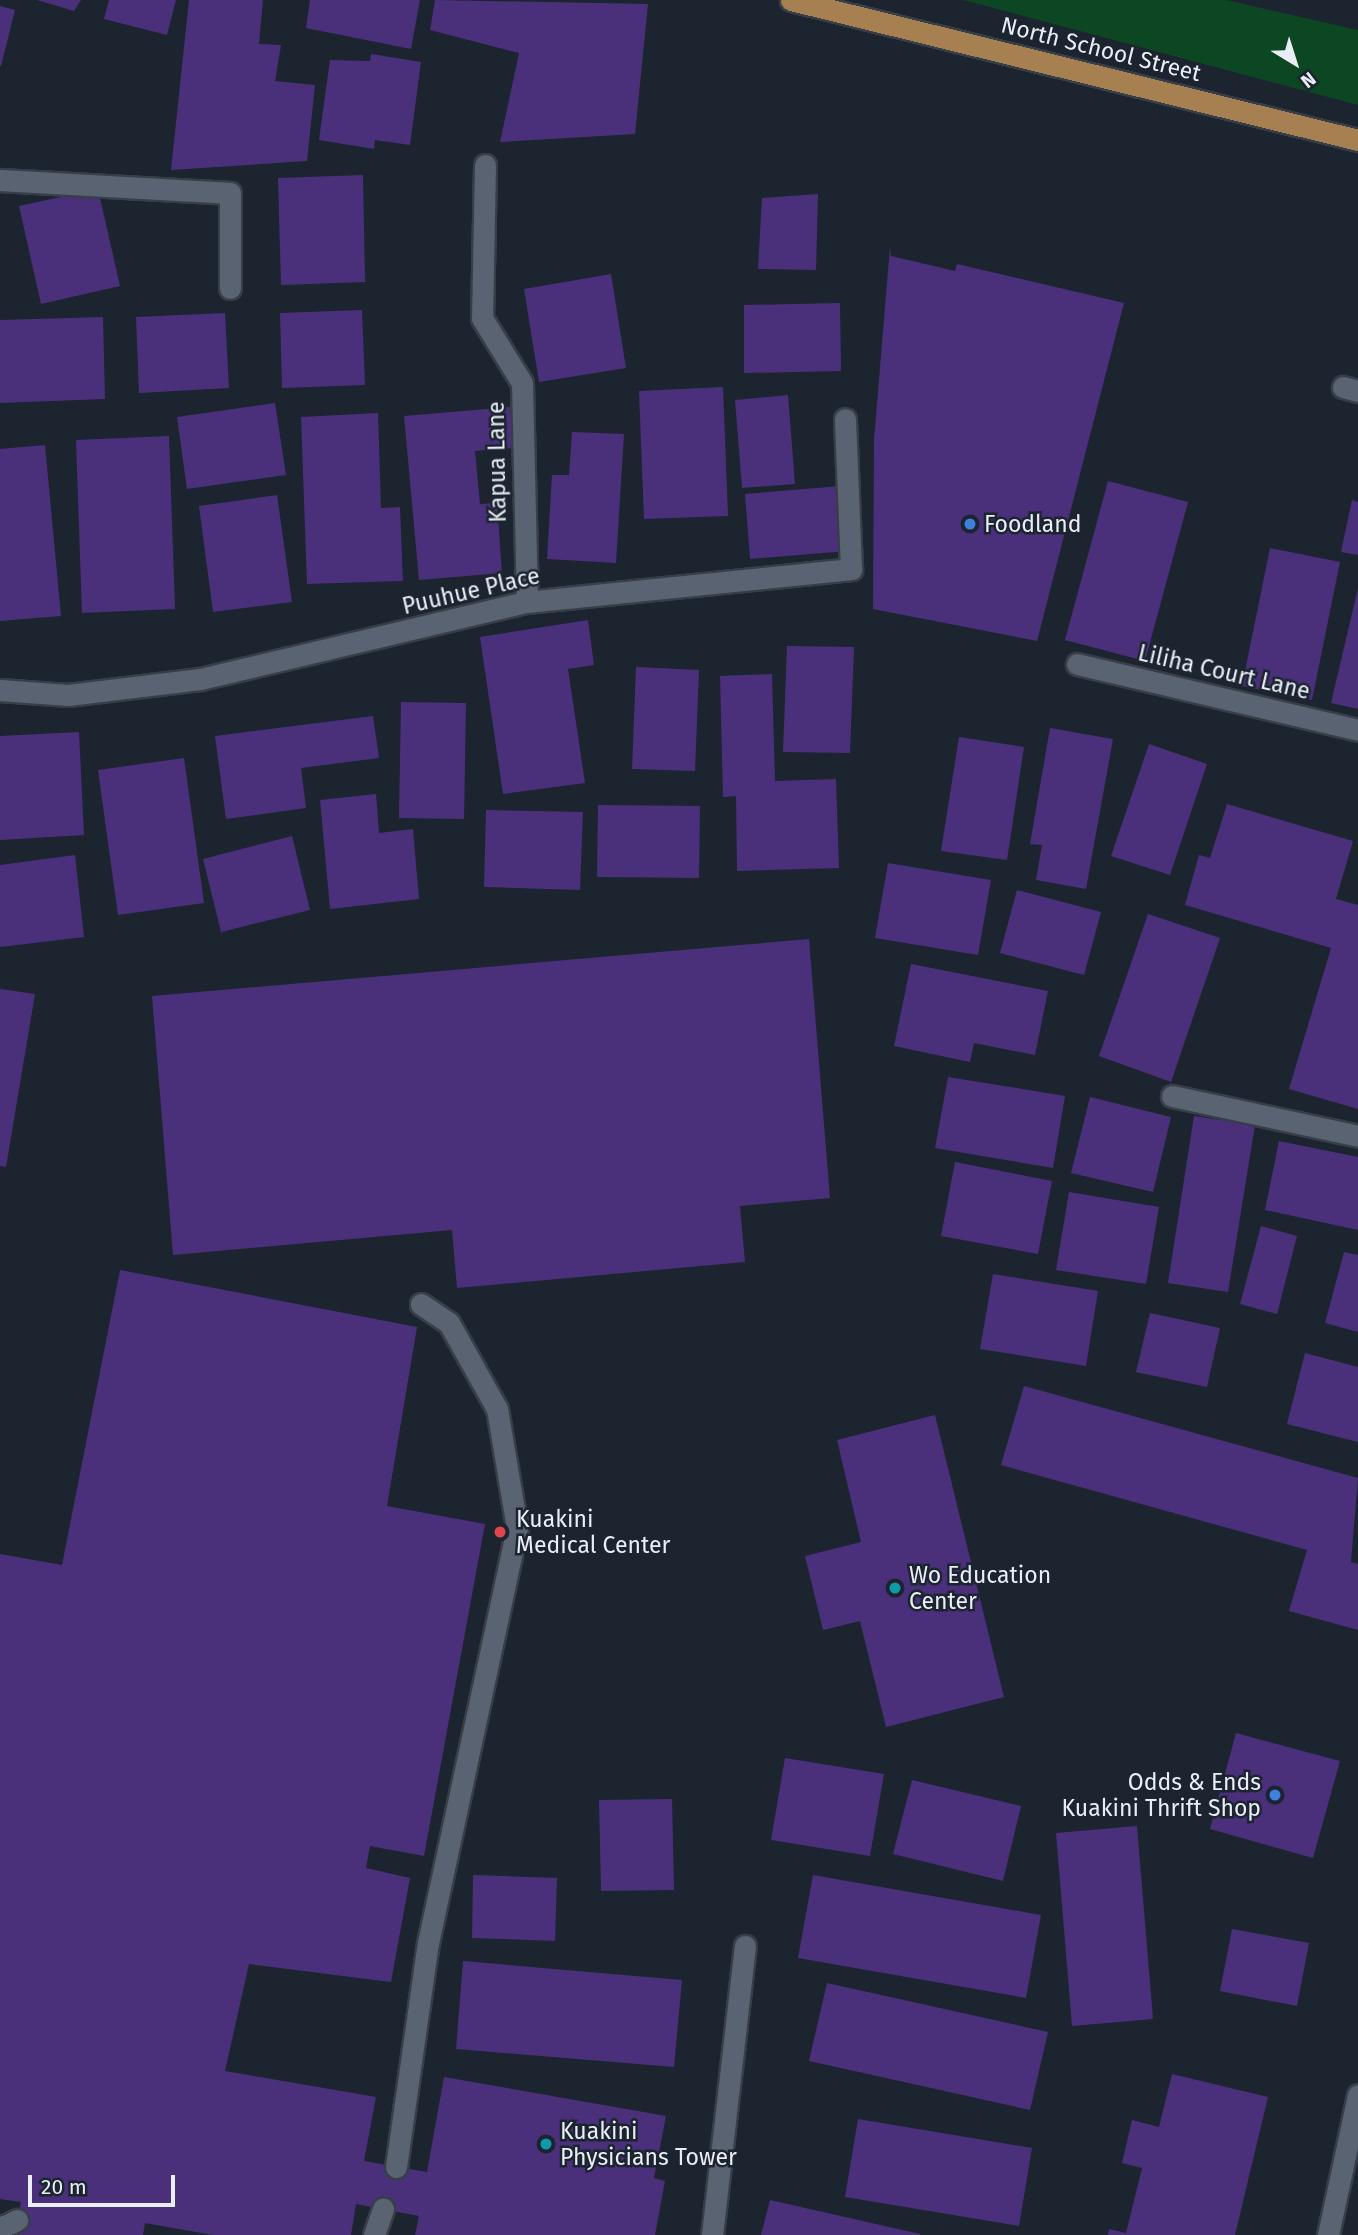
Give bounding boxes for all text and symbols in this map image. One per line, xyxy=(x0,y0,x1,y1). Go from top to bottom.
street label: North School Street xyxy=(998,11,1204,87)
north arrow xyxy=(1260,28,1330,98)
text: N xyxy=(1296,67,1320,93)
street label: Kapua Lane xyxy=(482,401,512,523)
place label: Foodland xyxy=(984,510,1081,538)
marker: Foodland xyxy=(962,516,978,532)
street label: Puuhue Place xyxy=(400,562,542,620)
street label: Liliha Court Lane xyxy=(1135,639,1313,705)
place label: Kuakini Medical Center xyxy=(516,1505,670,1559)
marker: Kuakini Medical Center xyxy=(490,1522,510,1542)
place label: Wo Education Center xyxy=(909,1561,1051,1615)
marker: Wo Education Center xyxy=(887,1580,903,1596)
place label: Odds & Ends Kuakini Thrift Shop xyxy=(1061,1768,1261,1822)
marker: Odds & Ends Kuakini Thrift Shop xyxy=(1267,1787,1283,1803)
place label: Kuakini Physicians Tower xyxy=(560,2117,737,2171)
marker: Kuakini Physicians Tower xyxy=(538,2136,554,2152)
scale bar xyxy=(32,2162,178,2206)
text: 20 m xyxy=(41,2174,87,2200)

